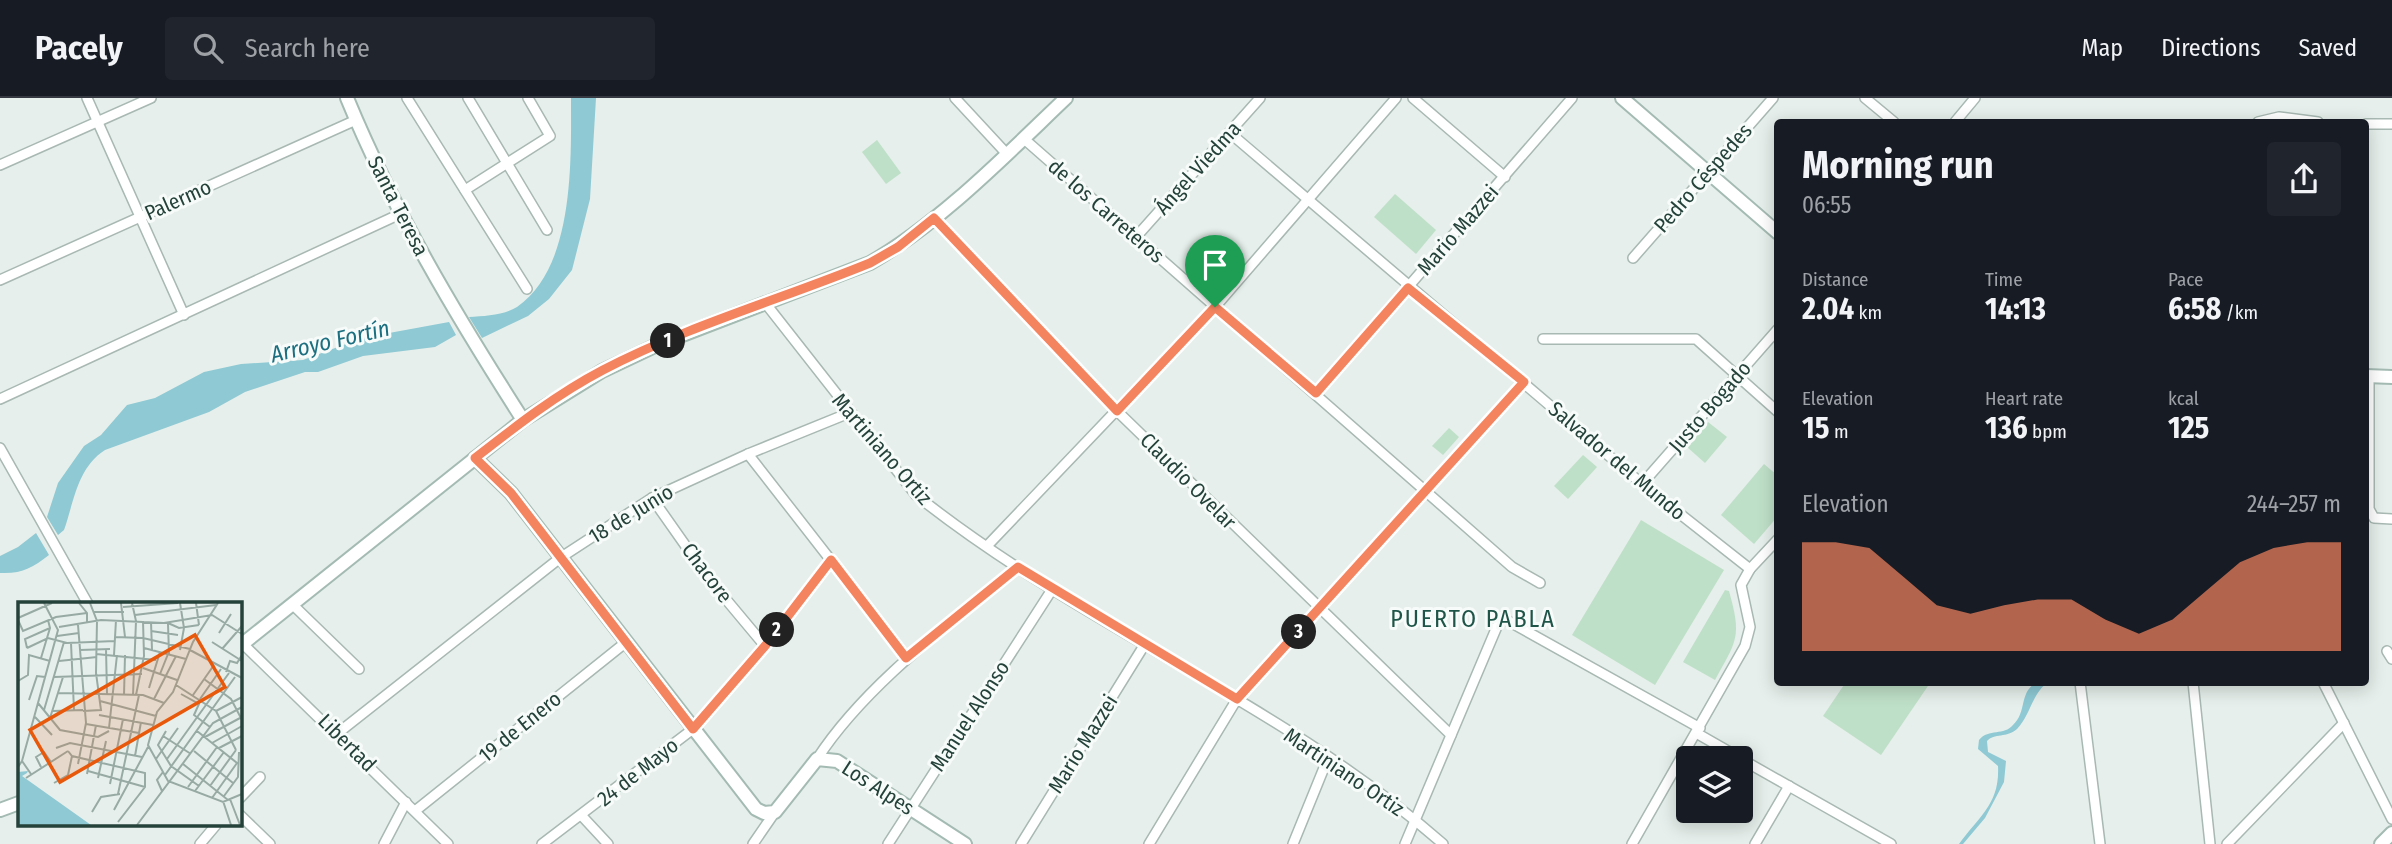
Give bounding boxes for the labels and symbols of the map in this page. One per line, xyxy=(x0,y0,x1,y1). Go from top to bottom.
street label: Ángel Viedma xyxy=(1149,116,1247,220)
street label: Pedro Céspedes xyxy=(1648,118,1758,238)
street label: Santa Teresa xyxy=(362,152,434,260)
street label: de los Carreteros xyxy=(1042,153,1170,269)
street label: Palermo xyxy=(141,174,215,226)
street label: Mario Mazzei xyxy=(1412,180,1504,280)
pin xyxy=(1185,235,1245,307)
water label: Arroyo Fortín xyxy=(267,314,392,368)
pin: 1 xyxy=(650,324,686,358)
street label: Justo Bogado xyxy=(1663,356,1757,458)
street label: Martiniano Ortiz xyxy=(826,388,938,510)
street label: Salvador del Mundo xyxy=(1543,396,1691,526)
street label: Claudio Ovelar xyxy=(1134,427,1242,535)
street label: 18 de Junio xyxy=(584,479,678,549)
street label: Chacore xyxy=(676,538,738,608)
inset map xyxy=(18,602,242,826)
district label: PUERTO PABLA xyxy=(1390,605,1556,633)
pin: 2 xyxy=(760,612,794,648)
pin: 3 xyxy=(1282,614,1316,650)
street label: Manuel Alonso xyxy=(925,656,1015,776)
street label: 19 de Enero xyxy=(473,686,567,768)
street label: Mario Mazzei xyxy=(1043,690,1123,798)
street label: Libertad xyxy=(312,708,382,778)
street label: Martiniano Ortiz xyxy=(1279,722,1409,822)
street label: 24 de Mayo xyxy=(592,732,684,812)
street label: Los Alpes xyxy=(837,755,919,821)

